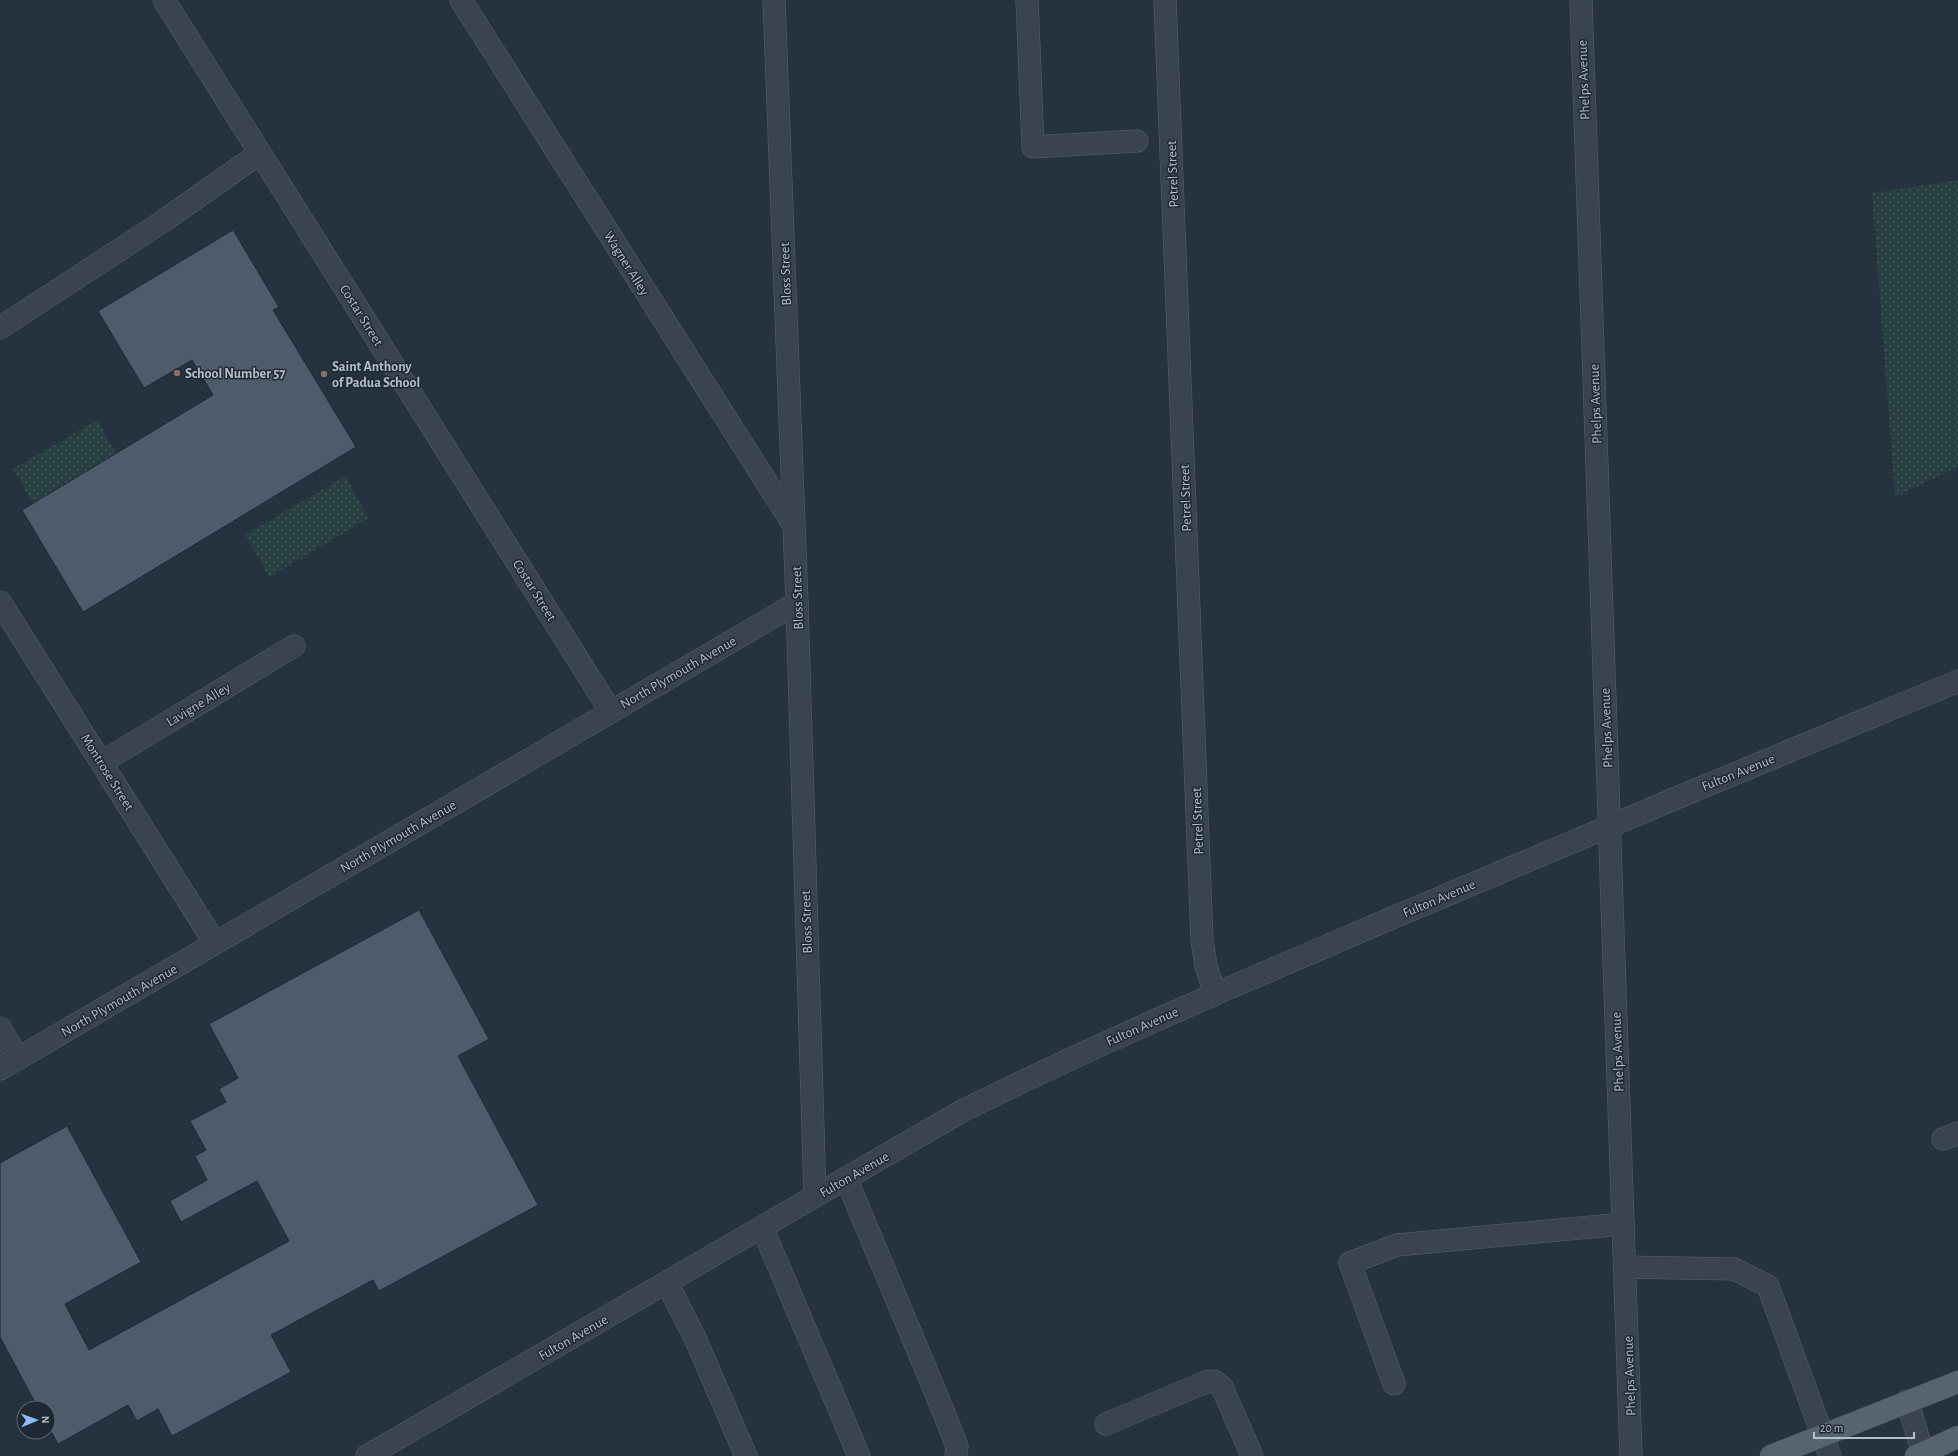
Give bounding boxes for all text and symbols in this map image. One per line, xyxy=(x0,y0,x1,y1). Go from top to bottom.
street label: Phelps Avenue xyxy=(1576,40,1592,120)
street label: Petrel Street xyxy=(1165,140,1181,208)
street label: Wagner Alley xyxy=(601,229,651,298)
street label: Bloss Street xyxy=(778,241,794,306)
street label: Costar Street xyxy=(337,282,386,349)
place label: Saint Anthony of Padua School xyxy=(332,360,420,390)
street label: Phelps Avenue xyxy=(1588,364,1604,444)
place label: School Number 57 xyxy=(185,367,285,381)
marker: School Number 57 xyxy=(172,368,182,378)
marker: Saint Anthony of Padua School xyxy=(319,369,329,379)
street label: Petrel Street xyxy=(1178,464,1194,532)
street label: Costar Street xyxy=(510,557,559,624)
street label: Bloss Street xyxy=(790,565,806,630)
street label: North Plymouth Avenue xyxy=(618,634,739,712)
street label: Lavigne Alley xyxy=(164,680,233,729)
street label: Phelps Avenue xyxy=(1599,688,1615,768)
street label: Montrose Street xyxy=(78,732,137,814)
street label: Fulton Avenue xyxy=(1700,752,1777,794)
street label: Petrel Street xyxy=(1190,787,1206,855)
street label: North Plymouth Avenue xyxy=(338,798,459,876)
street label: Fulton Avenue xyxy=(1401,877,1478,920)
street label: Bloss Street xyxy=(799,889,815,954)
street label: North Plymouth Avenue xyxy=(59,962,180,1040)
street label: Fulton Avenue xyxy=(1104,1005,1181,1049)
street label: Phelps Avenue xyxy=(1610,1012,1626,1092)
street label: Fulton Avenue xyxy=(817,1149,892,1200)
street label: Fulton Avenue xyxy=(536,1312,611,1363)
street label: Phelps Avenue xyxy=(1622,1336,1638,1416)
north arrow xyxy=(16,1400,56,1440)
scale bar xyxy=(1814,1414,1914,1440)
text: N xyxy=(40,1416,51,1424)
text: 20 m xyxy=(1820,1422,1843,1434)

